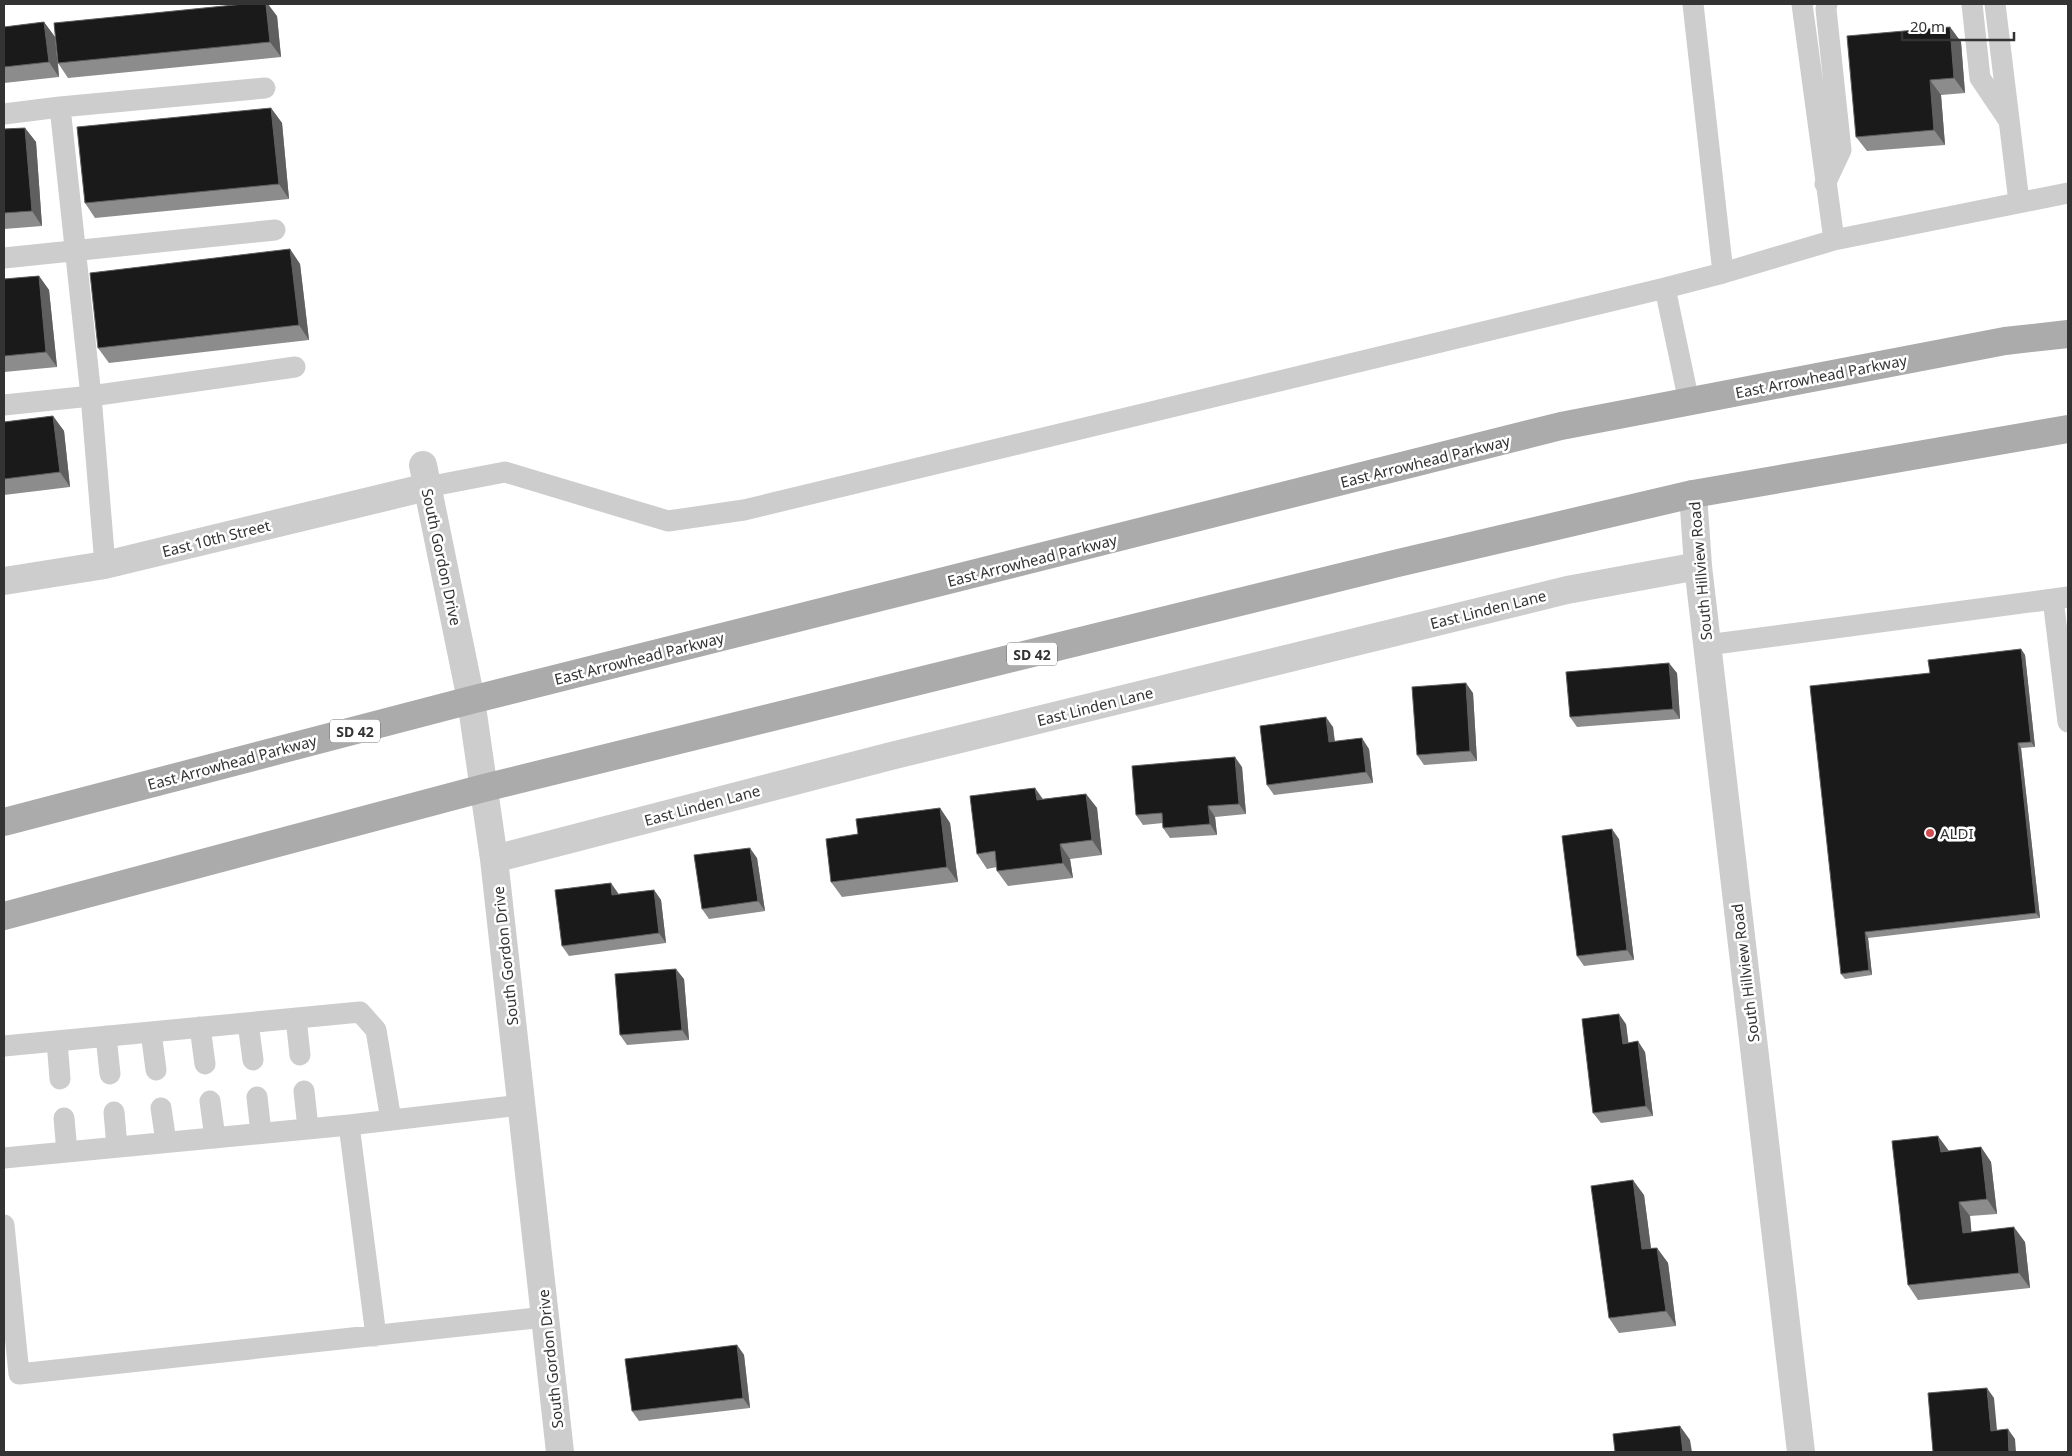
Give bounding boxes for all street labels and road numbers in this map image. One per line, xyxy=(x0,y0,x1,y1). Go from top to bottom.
street label: East Arrowhead Parkway xyxy=(1734,349,1909,402)
street label: East Arrowhead Parkway xyxy=(1338,430,1512,492)
street label: South Gordon Drive xyxy=(418,487,466,627)
street label: South Hillview Road xyxy=(1684,501,1716,641)
street label: East 10th Street xyxy=(160,515,273,561)
street label: East Arrowhead Parkway xyxy=(945,529,1119,591)
street label: East Linden Lane xyxy=(1428,585,1548,633)
street label: East Arrowhead Parkway xyxy=(552,627,726,689)
road number: SD 42 xyxy=(1007,642,1057,666)
street label: East Linden Lane xyxy=(1035,682,1155,730)
road number: SD 42 xyxy=(330,719,380,742)
street label: East Arrowhead Parkway xyxy=(145,730,319,794)
street label: East Linden Lane xyxy=(642,780,762,830)
street label: South Gordon Drive xyxy=(488,886,522,1026)
street label: South Hillview Road xyxy=(1727,903,1763,1043)
street label: South Gordon Drive xyxy=(533,1289,567,1429)

